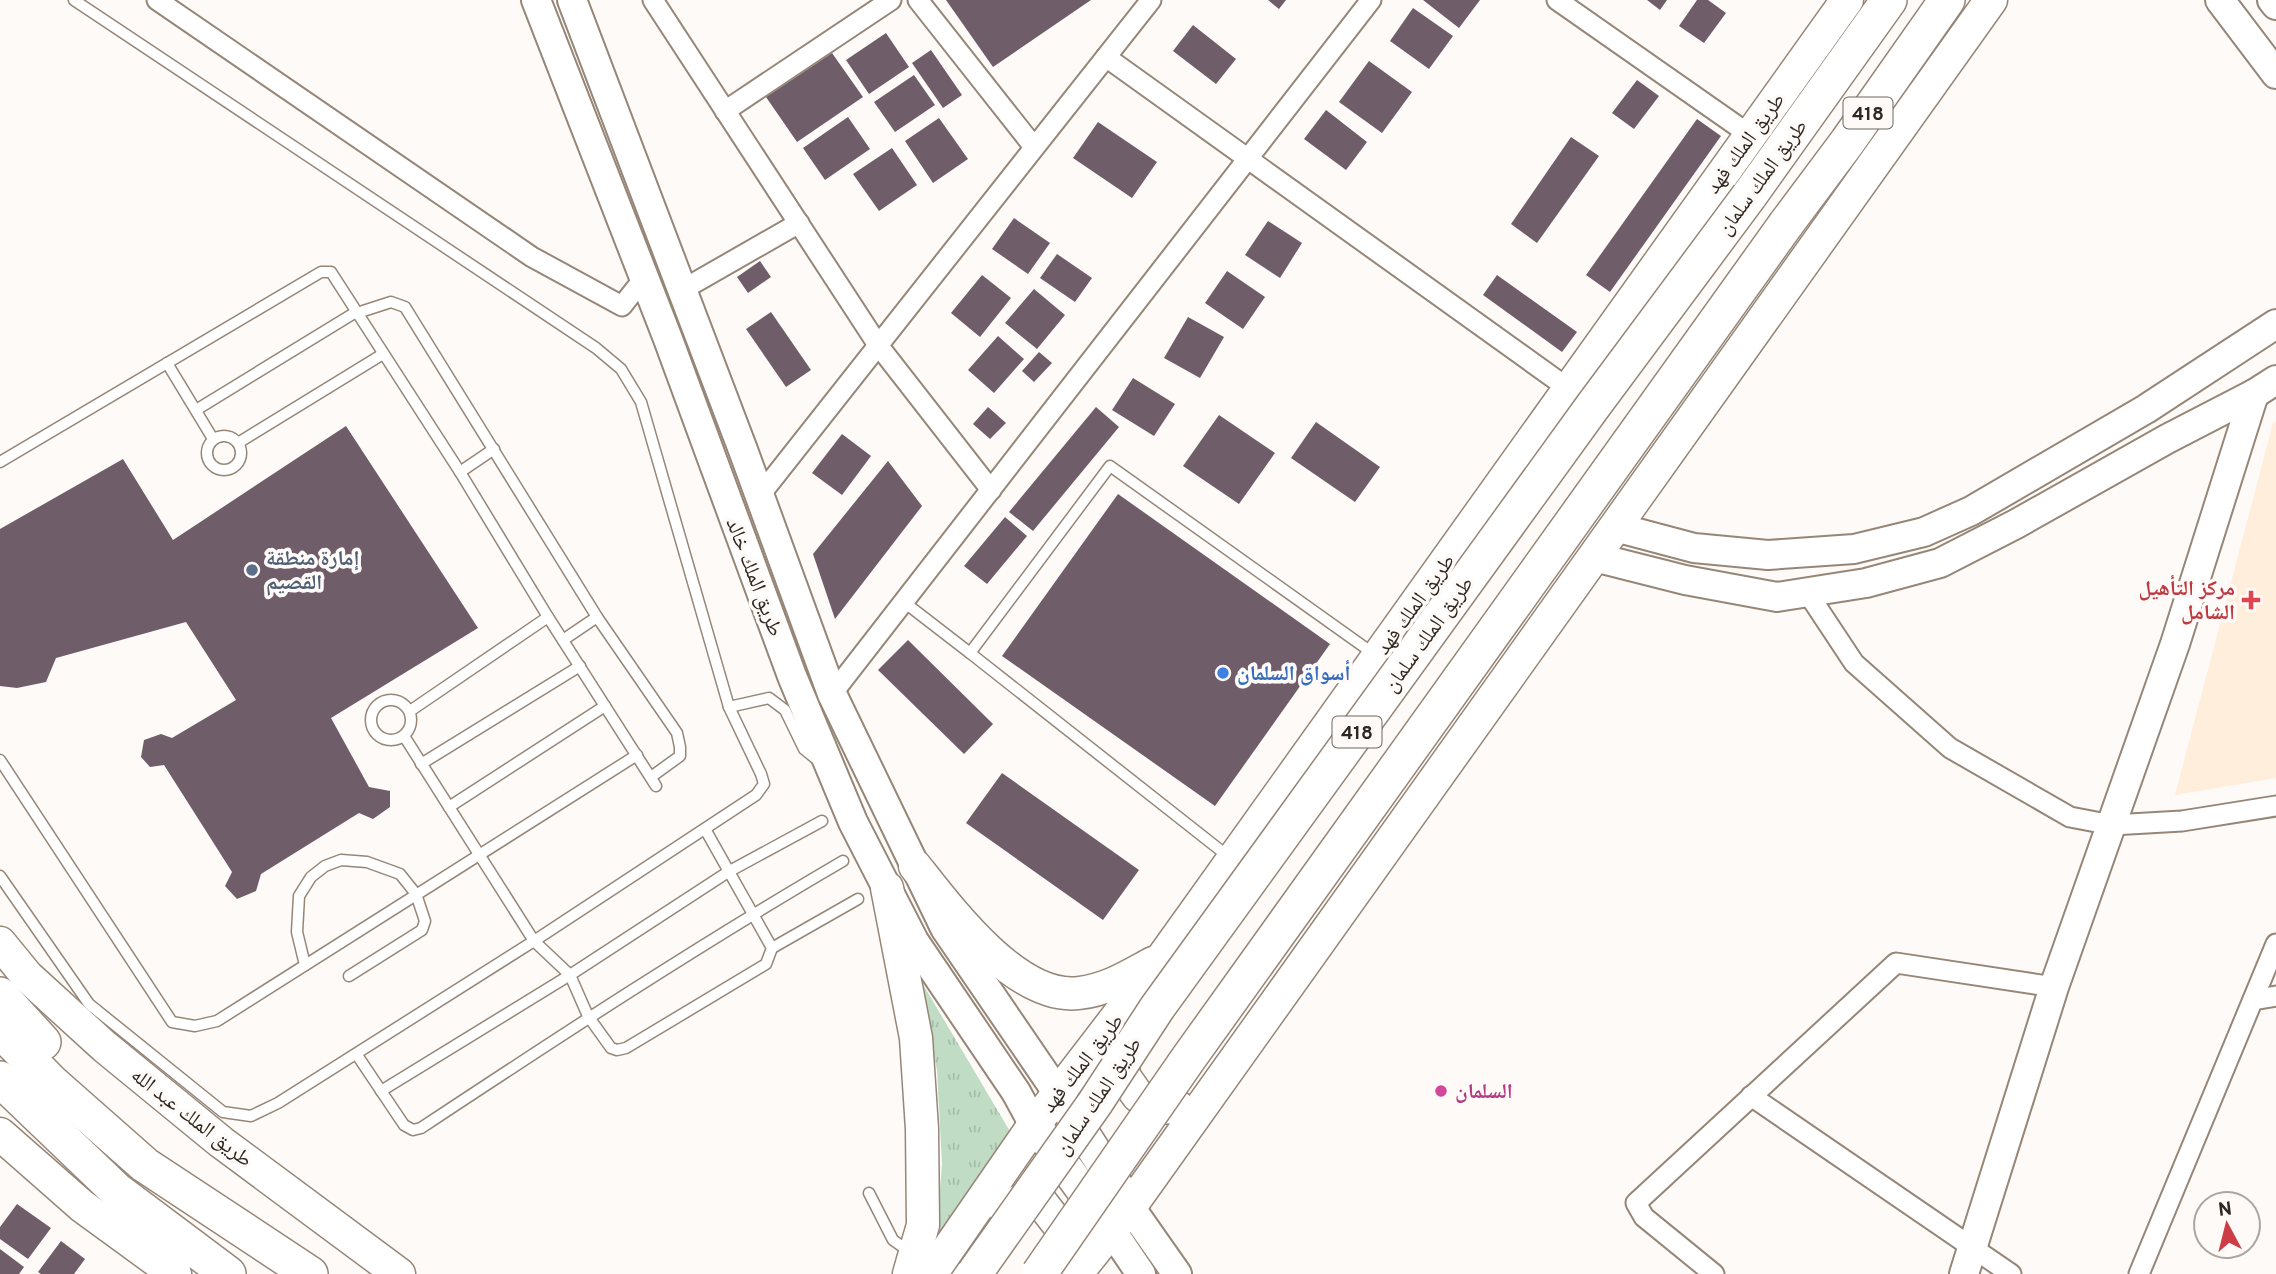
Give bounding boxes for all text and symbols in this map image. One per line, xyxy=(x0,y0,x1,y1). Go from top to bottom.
street label: طريق الملك فهد xyxy=(1700,88,1792,200)
road number: 418 xyxy=(1843,97,1892,128)
street label: طريق الملك سلمان xyxy=(1712,115,1814,241)
street label: طريق الملك خالد xyxy=(719,514,789,641)
place label: إمارة منطقة القصيم xyxy=(266,546,359,597)
street label: طريق الملك فهد xyxy=(1370,549,1462,661)
marker: إمارة منطقة القصيم xyxy=(244,562,260,578)
street label: طريق الملك سلمان xyxy=(1378,572,1480,698)
place label: مركز التأهيل الشامل xyxy=(2138,574,2235,627)
marker: مركز التأهيل الشامل xyxy=(2241,590,2261,610)
place label: أسواق السلمان xyxy=(1237,659,1351,688)
marker: أسواق السلمان xyxy=(1215,665,1231,681)
road number: 418 xyxy=(1332,716,1382,748)
street label: طريق الملك فهد xyxy=(1036,1009,1130,1119)
street label: طريق الملك سلمان xyxy=(1050,1033,1149,1161)
street label: طريق الملك عبد الله xyxy=(125,1062,257,1174)
place label: السلمان xyxy=(1455,1079,1513,1106)
marker: السلمان xyxy=(1433,1083,1449,1099)
north arrow xyxy=(2192,1190,2262,1260)
text: N xyxy=(2217,1197,2233,1223)

